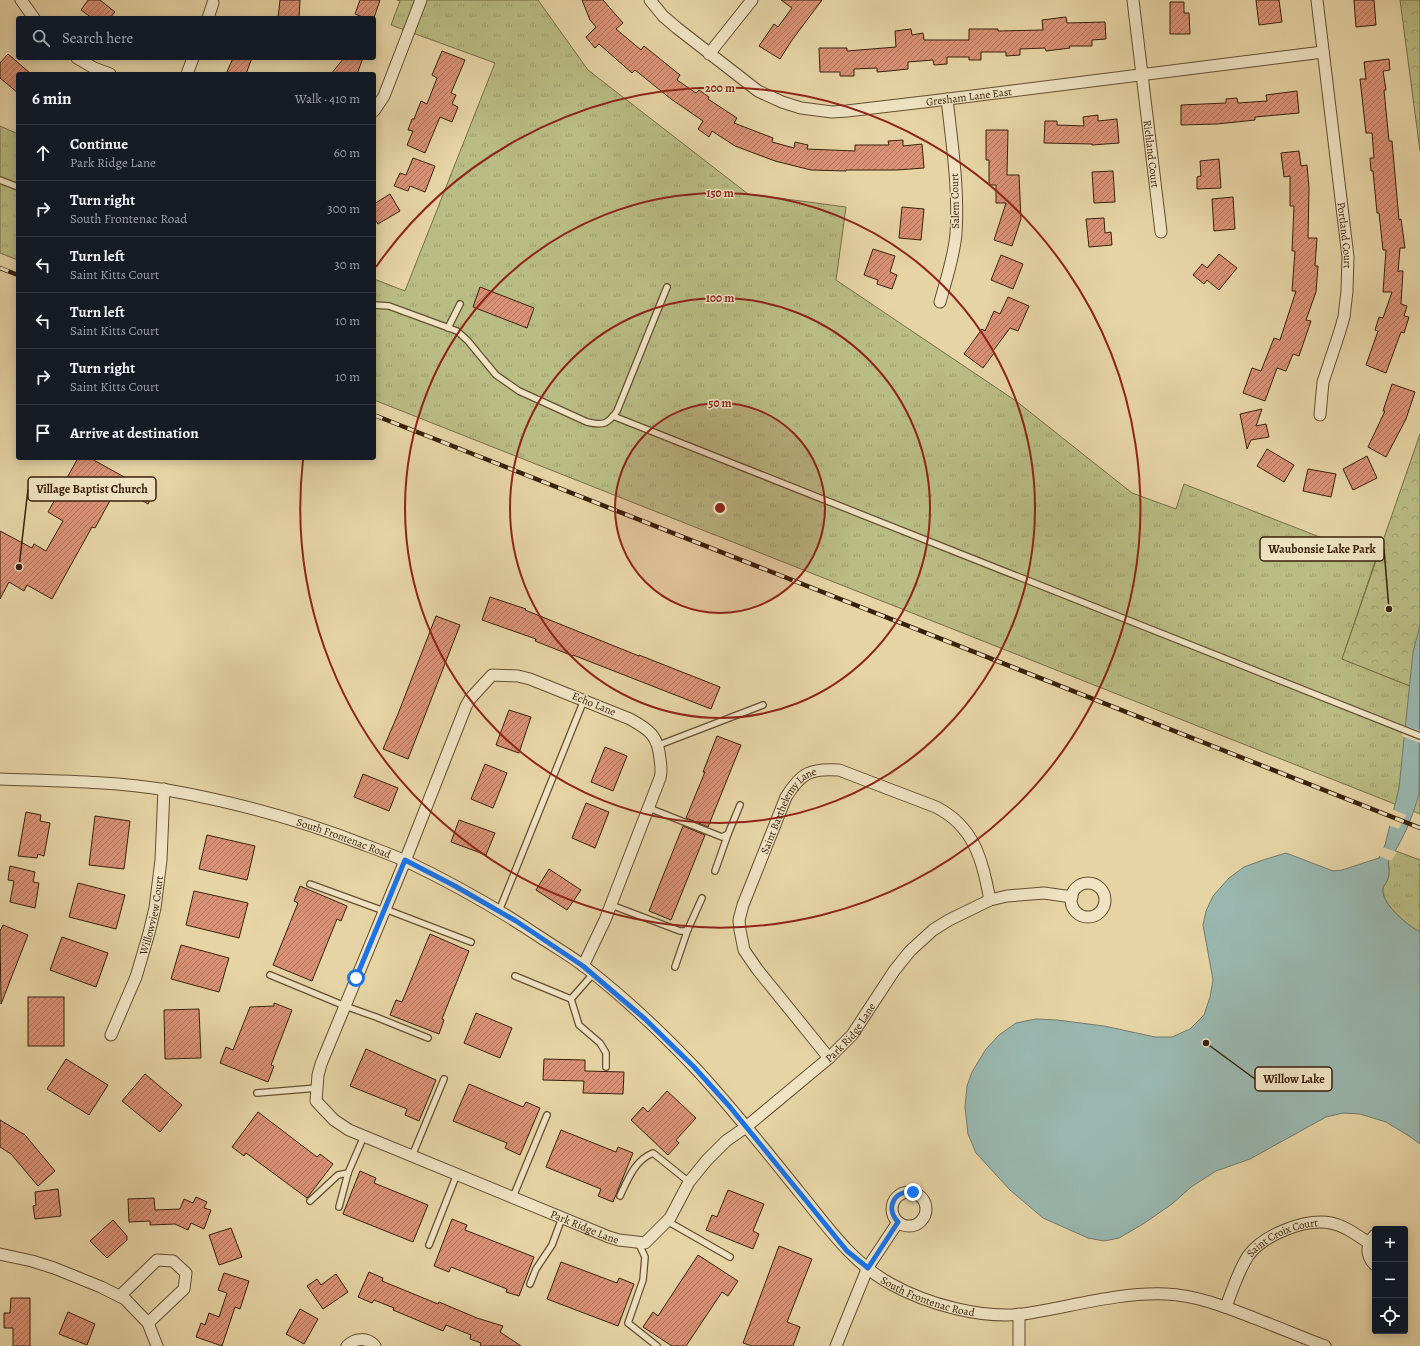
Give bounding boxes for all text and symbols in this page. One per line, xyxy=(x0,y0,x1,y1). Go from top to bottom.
search box xyxy=(16,16,376,60)
icon: search xyxy=(30,27,52,49)
text: Search here xyxy=(62,28,133,48)
text: 200 m xyxy=(705,80,735,96)
street label: Gresham Lane East xyxy=(925,84,1013,109)
text: 6 min xyxy=(32,87,72,110)
text: Walk · 410 m xyxy=(295,90,360,107)
street label: Richland Court xyxy=(1140,119,1163,189)
text: Continue xyxy=(70,134,128,154)
icon: ahead xyxy=(32,142,54,164)
text: 60 m xyxy=(334,144,360,161)
text: Park Ridge Lane xyxy=(70,154,156,171)
street label: Salem Court xyxy=(947,173,963,229)
text: 150 m xyxy=(706,185,734,201)
text: Turn right xyxy=(70,190,135,210)
icon: right xyxy=(32,198,54,220)
text: 300 m xyxy=(327,200,360,217)
street label: Portland Court xyxy=(1334,201,1356,269)
text: South Frontenac Road xyxy=(70,210,187,227)
text: Turn left xyxy=(70,246,125,266)
icon: left xyxy=(32,254,54,276)
text: 30 m xyxy=(334,256,360,273)
text: Saint Kitts Court xyxy=(70,266,159,283)
text: 100 m xyxy=(706,290,734,306)
text: Turn left xyxy=(70,302,125,322)
icon: left xyxy=(32,310,54,332)
text: 10 m xyxy=(335,312,360,329)
text: Saint Kitts Court xyxy=(70,322,159,339)
text: Turn right xyxy=(70,358,135,378)
icon: right xyxy=(32,366,54,388)
text: 10 m xyxy=(335,368,360,385)
text: Saint Kitts Court xyxy=(70,378,159,395)
text: 50 m xyxy=(708,395,732,411)
icon: arrive xyxy=(32,422,54,444)
text: Arrive at destination xyxy=(70,423,199,443)
callout: Village Baptist Church xyxy=(28,477,156,501)
text: Village Baptist Church xyxy=(35,481,148,497)
centre of rings xyxy=(713,501,727,515)
callout: Waubonsie Lake Park xyxy=(1260,537,1384,561)
text: Waubonsie Lake Park xyxy=(1267,541,1377,557)
street label: Echo Lane xyxy=(570,688,618,720)
street label: Saint Barthelemy Lane xyxy=(757,763,818,856)
street label: South Frontenac Road xyxy=(295,814,393,862)
street label: Willowview Court xyxy=(135,875,167,957)
route start xyxy=(347,969,365,987)
street label: Park Ridge Lane xyxy=(822,1000,879,1066)
callout: Willow Lake xyxy=(1255,1067,1332,1091)
text: Willow Lake xyxy=(1262,1071,1325,1087)
route end xyxy=(904,1183,922,1201)
street label: Park Ridge Lane xyxy=(548,1206,621,1247)
street label: Saint Croix Court xyxy=(1243,1215,1319,1260)
map controls xyxy=(1372,1226,1408,1334)
button: + xyxy=(1372,1226,1408,1262)
button: − xyxy=(1372,1262,1408,1298)
street label: South Frontenac Road xyxy=(878,1272,976,1320)
button: locate xyxy=(1372,1298,1408,1334)

